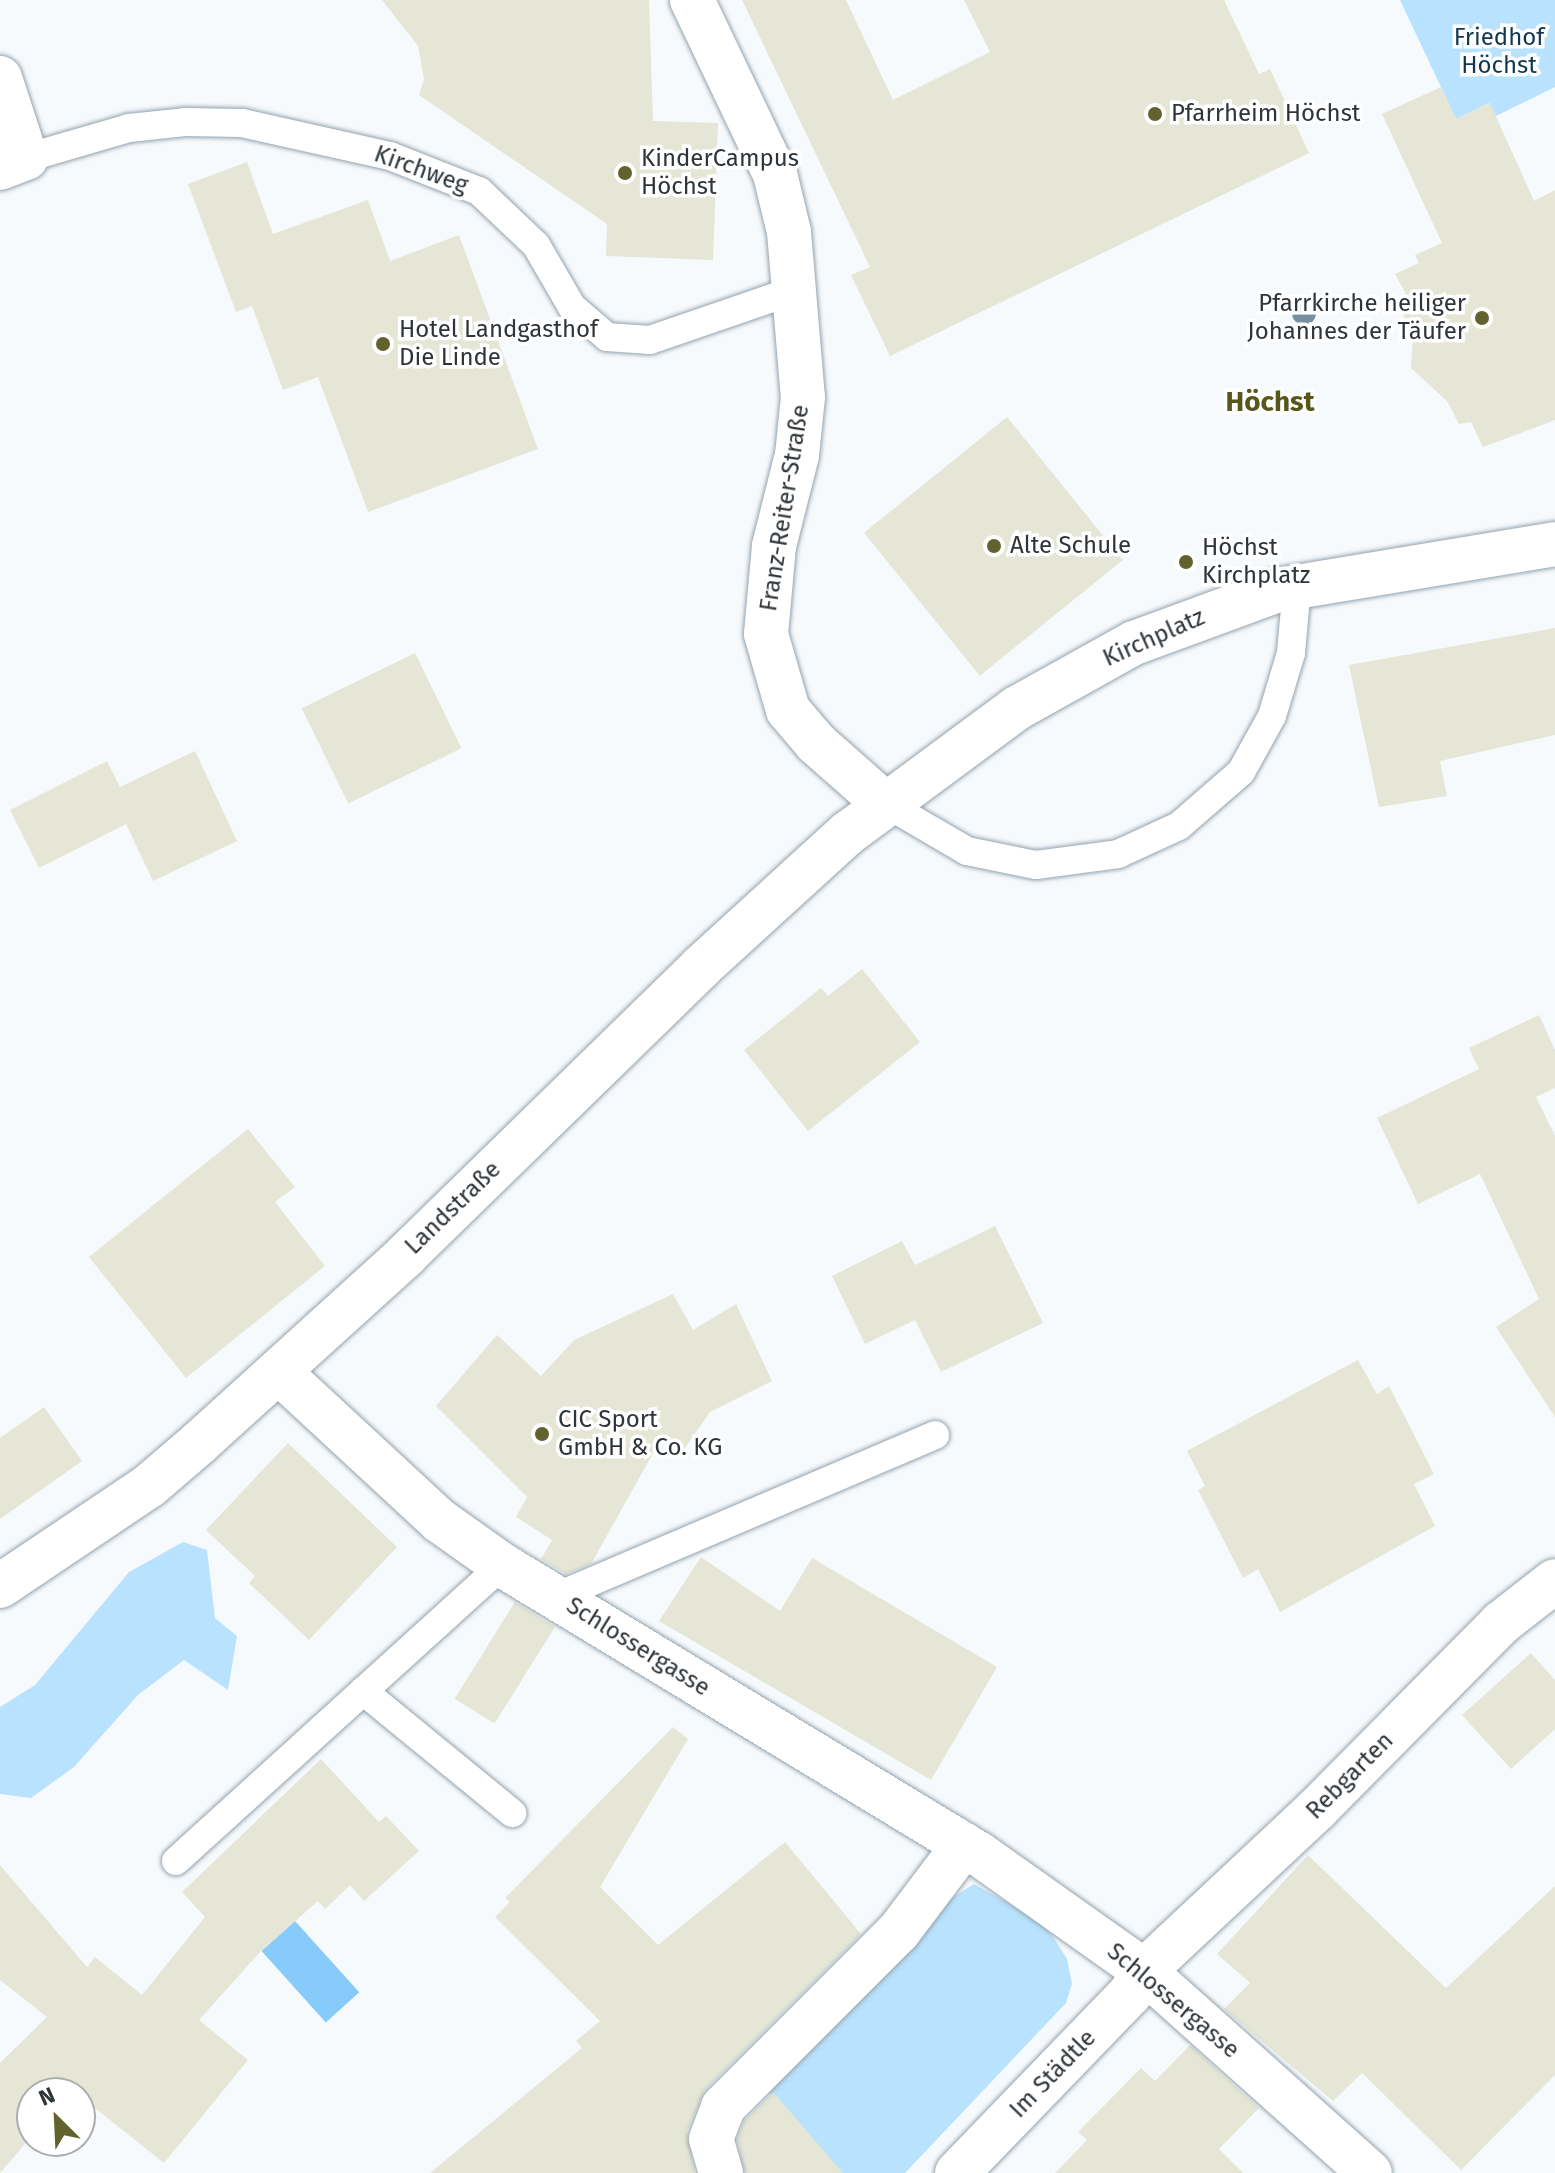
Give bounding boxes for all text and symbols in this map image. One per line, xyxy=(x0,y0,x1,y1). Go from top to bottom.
park label: Friedhof Höchst xyxy=(1454,24,1544,80)
place label: Pfarrheim Höchst xyxy=(1171,100,1361,128)
marker: Pfarrheim Höchst xyxy=(1146,105,1164,123)
street label: Kirchweg xyxy=(370,140,472,200)
place label: KinderCampus Höchst xyxy=(641,145,799,201)
marker: KinderCampus Höchst xyxy=(616,164,634,182)
place label: Pfarrkirche heiliger Johannes der Täufer xyxy=(1247,290,1466,346)
marker: Pfarrkirche heiliger Johannes der Täufer xyxy=(1473,309,1491,327)
place label: Hotel Landgasthof Die Linde xyxy=(399,316,598,372)
marker: Hotel Landgasthof Die Linde xyxy=(374,335,392,353)
district label: Höchst xyxy=(1226,385,1314,419)
street label: Franz-Reiter-Straße xyxy=(754,403,816,613)
place label: Alte Schule xyxy=(1010,532,1131,560)
place label: Höchst Kirchplatz xyxy=(1202,534,1310,590)
marker: Alte Schule xyxy=(985,537,1003,555)
marker: Höchst Kirchplatz xyxy=(1177,553,1195,571)
street label: Kirchplatz xyxy=(1099,603,1209,673)
street label: Landstraße xyxy=(399,1155,507,1261)
place label: CIC Sport GmbH & Co. KG xyxy=(558,1406,722,1462)
marker: CIC Sport GmbH & Co. KG xyxy=(533,1425,551,1443)
street label: Schlossergasse xyxy=(561,1591,715,1703)
street label: Rebgarten xyxy=(1300,1726,1400,1826)
street label: Schlossergasse xyxy=(1101,1937,1245,2065)
street label: Im Städtle xyxy=(1004,2024,1102,2124)
north arrow xyxy=(16,2077,96,2157)
text: N xyxy=(35,2081,59,2112)

